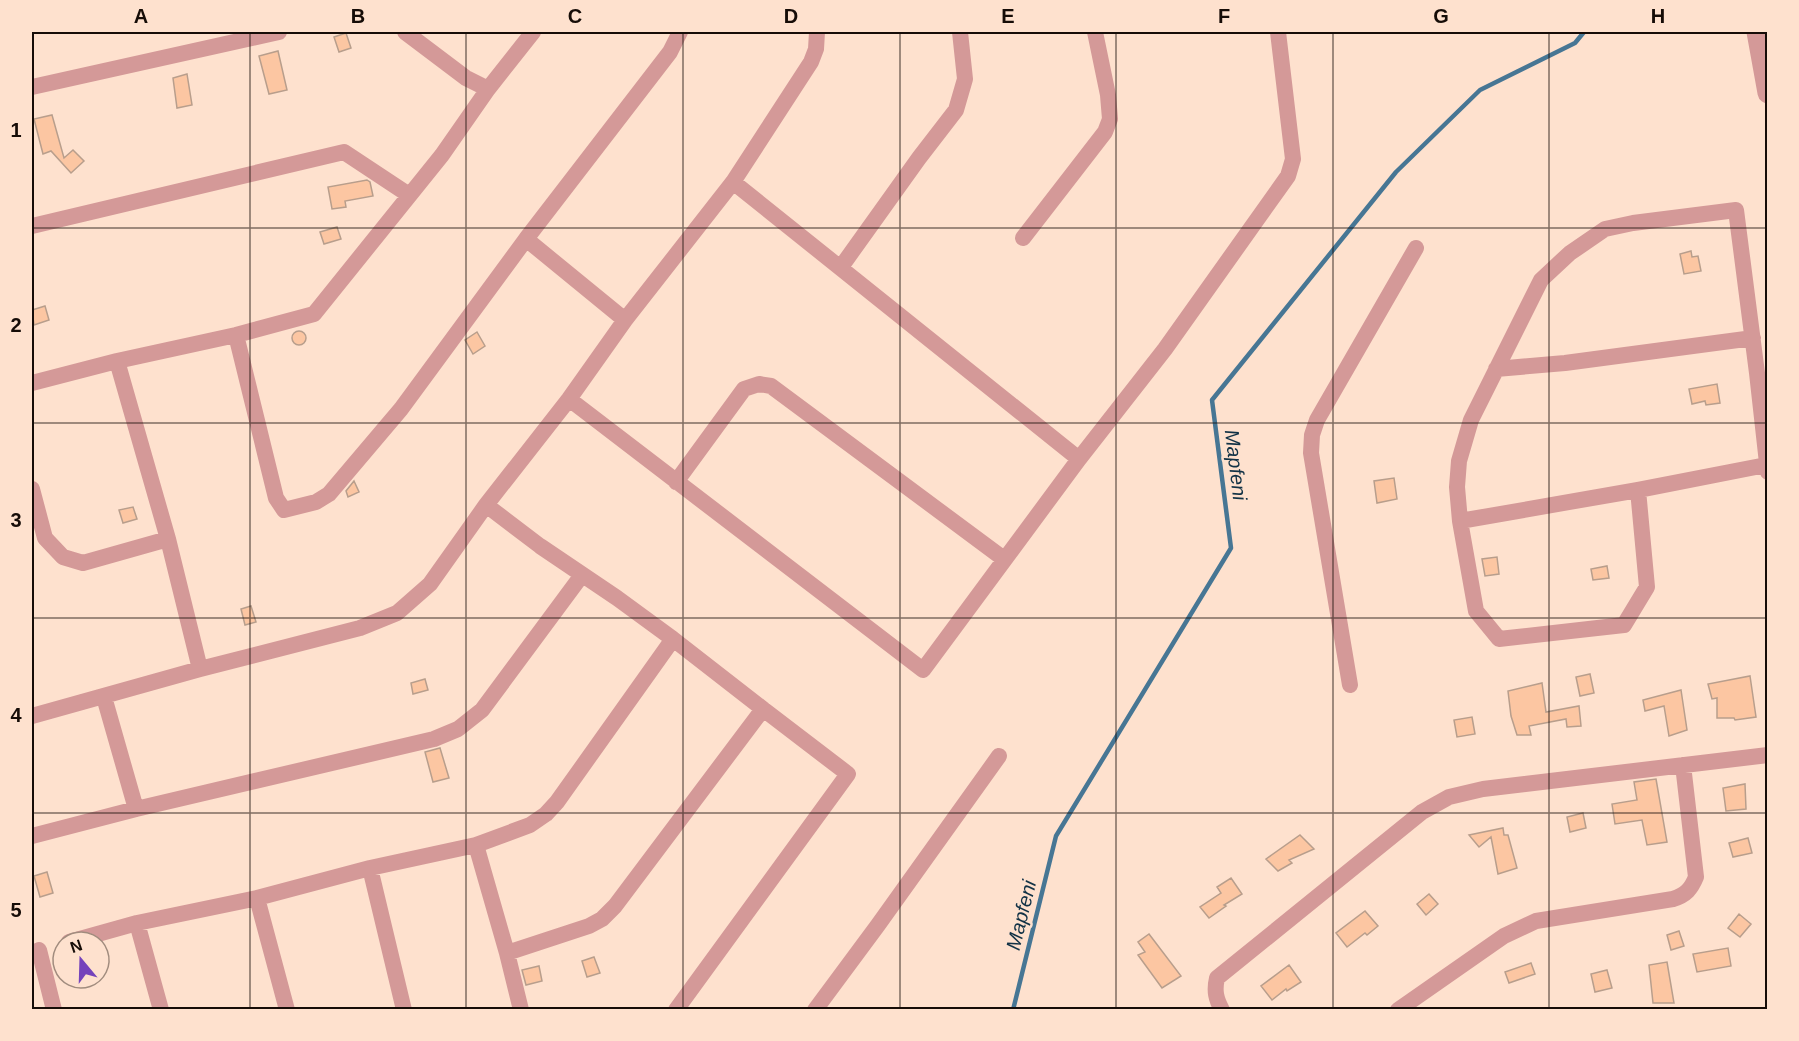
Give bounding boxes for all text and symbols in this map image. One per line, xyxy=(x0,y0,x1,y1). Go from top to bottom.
text: A xyxy=(134,5,148,27)
text: B xyxy=(351,5,365,27)
text: C xyxy=(568,5,582,27)
text: D xyxy=(784,5,798,27)
text: E xyxy=(1001,5,1015,27)
text: F xyxy=(1218,5,1230,27)
text: G xyxy=(1433,5,1449,27)
text: H xyxy=(1651,5,1665,27)
text: 1 xyxy=(10,119,22,141)
text: 2 xyxy=(10,314,22,336)
water label: Mapfeni xyxy=(1221,428,1251,502)
text: 3 xyxy=(10,509,22,531)
text: 4 xyxy=(10,704,22,726)
water label: Mapfeni xyxy=(1002,877,1040,952)
text: 5 xyxy=(10,899,22,921)
north arrow xyxy=(51,930,111,990)
text: N xyxy=(68,936,85,956)

